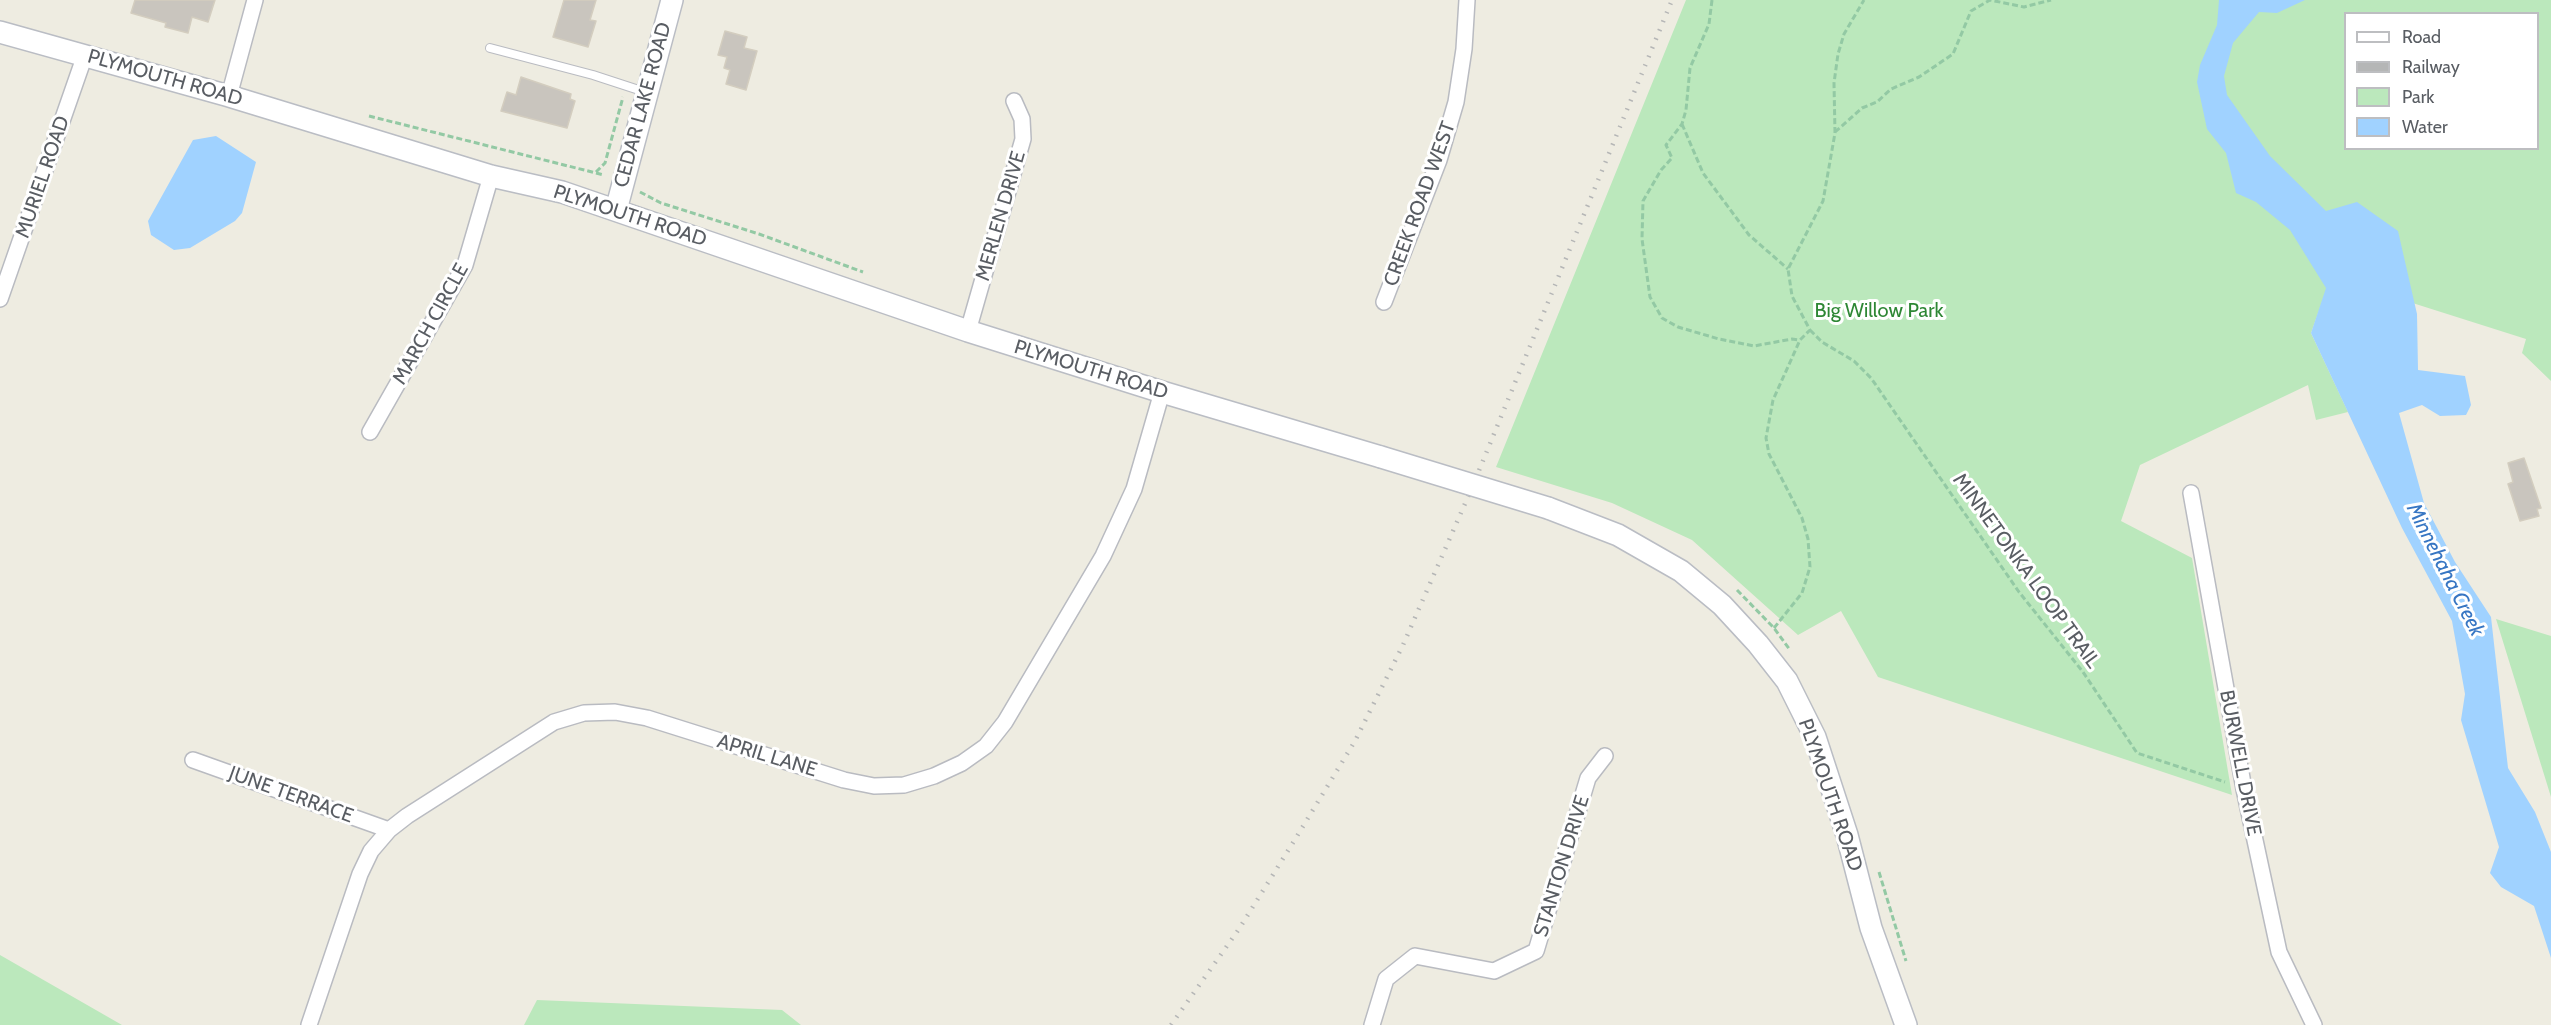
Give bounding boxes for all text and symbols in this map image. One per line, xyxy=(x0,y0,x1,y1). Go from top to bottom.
legend xyxy=(2344,12,2539,150)
street label: CEDAR LAKE ROAD xyxy=(609,20,677,190)
text: Road xyxy=(2402,26,2441,48)
street label: PLYMOUTH ROAD xyxy=(85,44,245,112)
text: Railway xyxy=(2402,56,2460,78)
text: Park xyxy=(2402,86,2434,108)
street label: MURIEL ROAD xyxy=(11,113,75,241)
text: Water xyxy=(2402,116,2448,138)
street label: CREEK ROAD WEST xyxy=(1379,118,1461,290)
street label: MERLEN DRIVE xyxy=(971,148,1031,284)
street label: PLYMOUTH ROAD xyxy=(550,180,710,252)
street label: MARCH CIRCLE xyxy=(388,259,474,389)
park label: Big Willow Park xyxy=(1815,299,1943,323)
street label: PLYMOUTH ROAD xyxy=(1011,335,1171,405)
street label: MINNETONKA LOOP TRAIL xyxy=(1947,469,2105,673)
water label: Minnehaha Creek xyxy=(2401,499,2489,641)
street label: BURWELL DRIVE xyxy=(2214,688,2266,838)
street label: PLYMOUTH ROAD xyxy=(1793,716,1867,874)
street label: APRIL LANE xyxy=(714,729,820,783)
street label: JUNE TERRACE xyxy=(226,761,356,829)
street label: STANTON DRIVE xyxy=(1529,792,1595,940)

